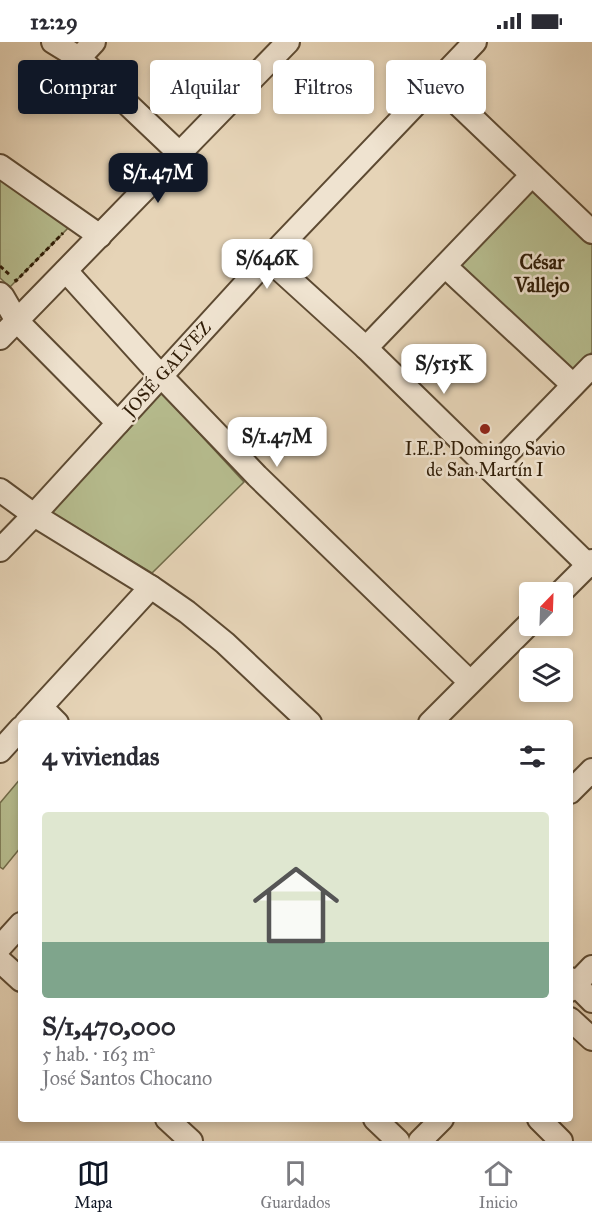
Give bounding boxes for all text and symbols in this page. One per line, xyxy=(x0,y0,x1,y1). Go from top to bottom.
text: 12:29 xyxy=(30,8,78,35)
chip: Comprar xyxy=(18,60,138,114)
chip: Alquilar xyxy=(150,60,261,114)
chip: Filtros xyxy=(273,60,374,114)
chip: Nuevo xyxy=(386,60,486,114)
pin: S/1.47M xyxy=(103,153,213,204)
text: S/1.47M xyxy=(123,160,193,184)
pin: S/646K xyxy=(218,239,316,290)
text: S/646K xyxy=(236,246,298,270)
district label: César Vallejo xyxy=(514,250,570,298)
street label: JOSÉ GALVEZ xyxy=(115,315,217,424)
pin: S/515K xyxy=(395,344,493,395)
text: S/515K xyxy=(415,351,473,375)
pin: S/1.47M xyxy=(222,417,332,468)
marker: I.E.P. Domingo Savio de San Martín I xyxy=(478,422,492,436)
text: S/1.47M xyxy=(242,424,312,448)
place label: I.E.P. Domingo Savio de San Martín I xyxy=(405,438,565,481)
north arrow xyxy=(519,582,573,636)
map controls xyxy=(519,582,573,702)
button: layers xyxy=(519,648,573,702)
text: 4 viviendas xyxy=(42,740,160,772)
icon: filters xyxy=(516,740,549,773)
icon: home xyxy=(242,851,350,959)
text: S/1,470,000 xyxy=(42,1010,176,1042)
text: 5 hab. · 163 m² xyxy=(42,1042,155,1066)
text: José Santos Chocano xyxy=(42,1066,212,1090)
tab: Mapa xyxy=(74,1157,112,1212)
tab: Guardados xyxy=(261,1157,330,1212)
tab: Inicio xyxy=(479,1157,518,1212)

